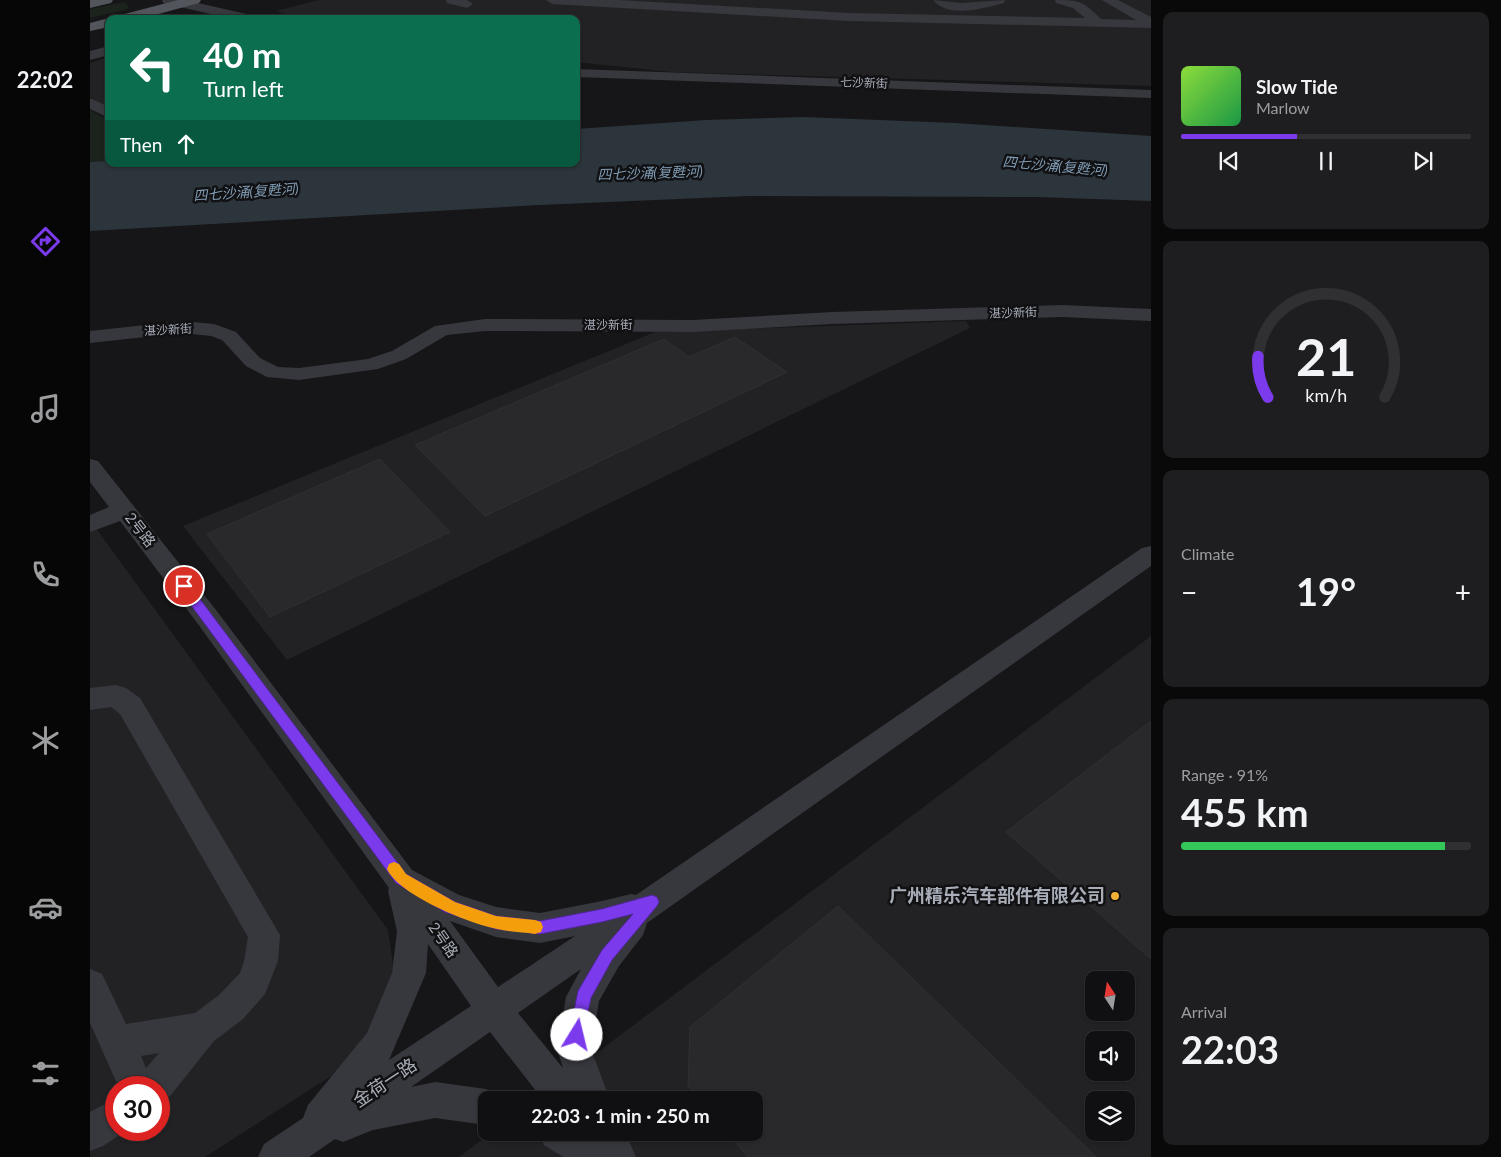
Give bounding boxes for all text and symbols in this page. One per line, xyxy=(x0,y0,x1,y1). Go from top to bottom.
text: 40 m xyxy=(203,33,281,75)
icon: left xyxy=(120,35,185,100)
text: 22:02 xyxy=(17,66,73,93)
street label: 七沙新街 xyxy=(840,74,888,91)
text: Turn left xyxy=(203,75,284,102)
text: Slow Tide xyxy=(1256,75,1338,98)
text: Marlow xyxy=(1256,98,1310,117)
icon: ahead xyxy=(172,130,200,158)
text: Then xyxy=(120,133,162,156)
icon: previous xyxy=(1215,147,1243,175)
icon: pause xyxy=(1312,147,1340,175)
icon: next xyxy=(1409,147,1437,175)
water label: 四七沙涌(复甦河) xyxy=(1002,152,1109,179)
water label: 四七沙涌(复甦河) xyxy=(597,162,703,183)
water label: 四七沙涌(复甦河) xyxy=(193,179,299,204)
icon: directions xyxy=(28,224,63,259)
street label: 湛沙新街 xyxy=(989,304,1037,321)
street label: 湛沙新街 xyxy=(584,317,632,332)
street label: 湛沙新街 xyxy=(144,321,192,338)
text: 21 xyxy=(1296,325,1356,387)
text: km/h xyxy=(1305,384,1347,406)
icon: music xyxy=(28,391,63,426)
street label: 2号路 xyxy=(122,509,160,550)
text: Climate xyxy=(1181,544,1234,563)
icon: phone xyxy=(28,557,63,592)
pin xyxy=(163,565,205,607)
text: 19° xyxy=(1296,568,1356,614)
icon: arrive xyxy=(170,572,198,600)
text: − xyxy=(1181,575,1197,609)
text: + xyxy=(1455,575,1471,609)
icon: climate xyxy=(28,723,63,758)
text: Range · 91% xyxy=(1181,765,1268,784)
text: 455 km xyxy=(1181,789,1309,835)
place label: 广州精乐汽车部件有限公司 xyxy=(889,884,1105,906)
icon: car xyxy=(28,890,63,925)
marker: 广州精乐汽车部件有限公司 xyxy=(1109,890,1121,902)
street label: 2号路 xyxy=(425,918,462,960)
north arrow xyxy=(1085,971,1135,1021)
map controls xyxy=(1085,971,1135,1141)
text: Arrival xyxy=(1181,1002,1227,1021)
position arrow xyxy=(550,1008,602,1060)
text: 22:03 xyxy=(1181,1026,1279,1072)
button: sound xyxy=(1085,1031,1135,1081)
street label: 金荷一路 xyxy=(348,1053,420,1111)
icon: filters xyxy=(28,1056,63,1091)
speed limit sign: 30 xyxy=(105,1076,170,1141)
button: layers xyxy=(1085,1091,1135,1141)
text: 22:03 · 1 min · 250 m xyxy=(531,1104,710,1127)

